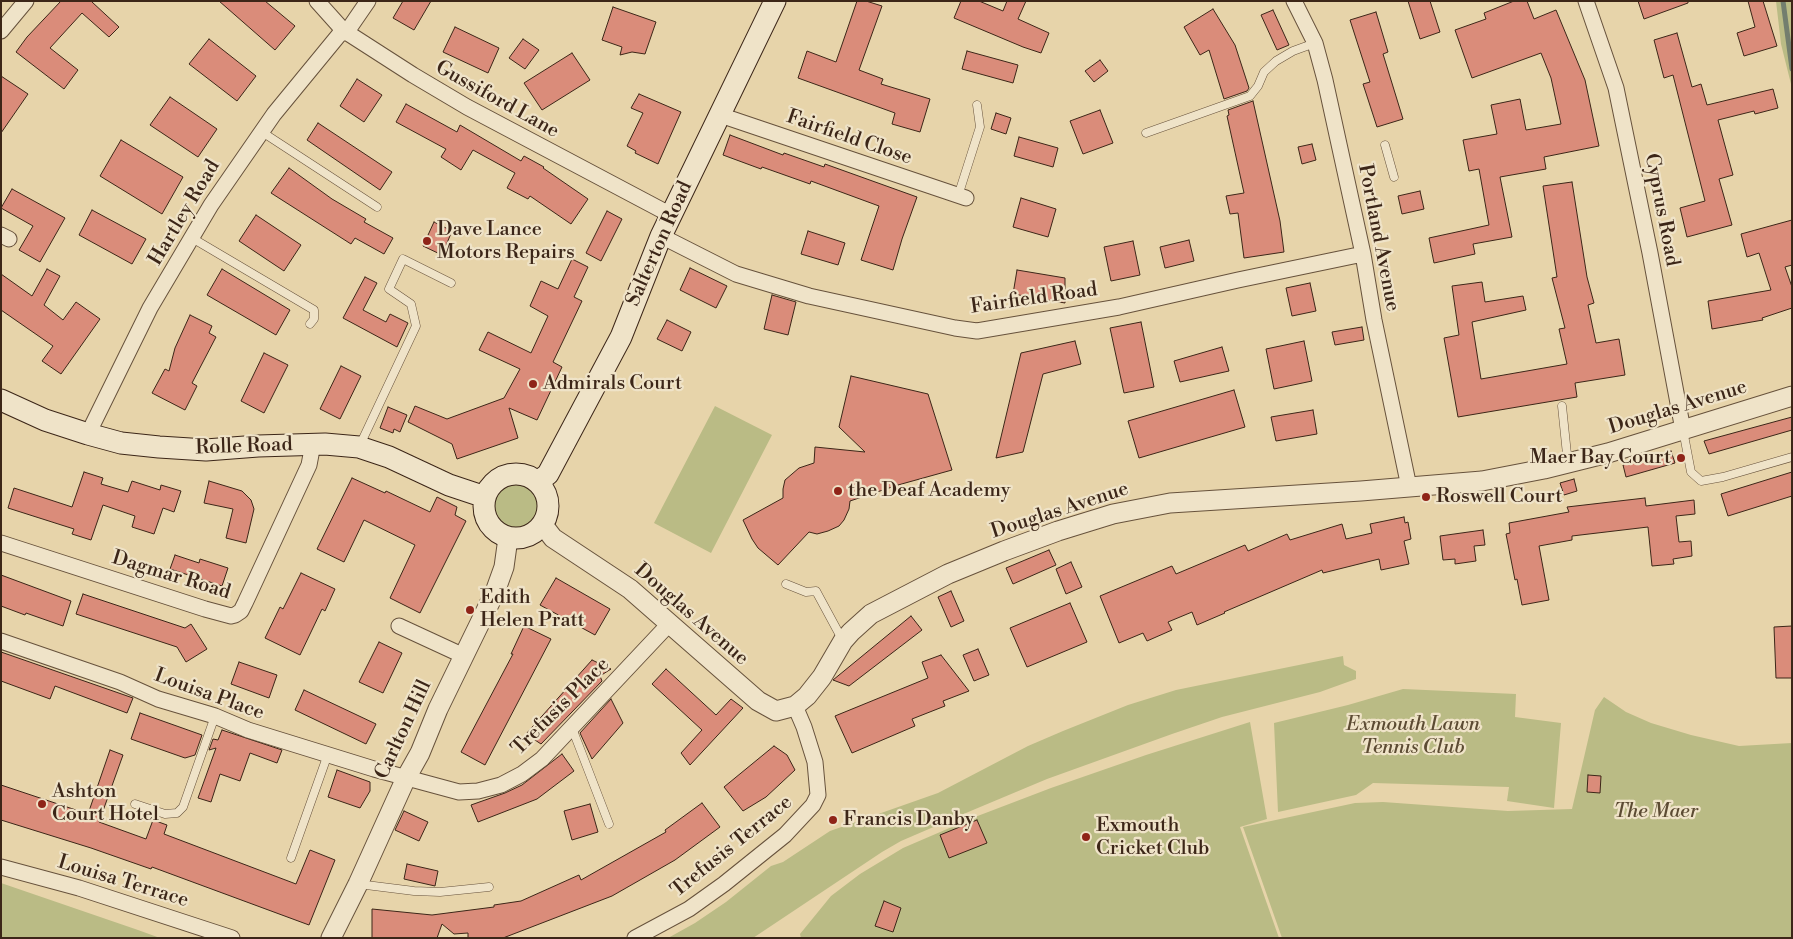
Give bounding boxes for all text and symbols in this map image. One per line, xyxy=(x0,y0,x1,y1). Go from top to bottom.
street label: Gussiford Lane xyxy=(431,56,563,144)
street label: Fairfield Close xyxy=(783,105,915,171)
street label: Cyprus Road xyxy=(1638,152,1684,268)
street label: Hartley Road xyxy=(144,156,226,270)
street label: Portland Avenue xyxy=(1352,162,1404,314)
street label: Salterton Road xyxy=(622,178,698,310)
place label: Dave Lance Motors Repairs xyxy=(437,218,575,265)
marker: Dave Lance Motors Repairs xyxy=(421,235,433,247)
street label: Fairfield Road xyxy=(969,278,1099,320)
place label: Admirals Court xyxy=(543,372,682,396)
street label: Douglas Avenue xyxy=(1606,376,1750,440)
marker: Admirals Court xyxy=(527,378,539,390)
street label: Rolle Road xyxy=(195,433,293,461)
place label: Maer Bay Court xyxy=(1530,446,1671,470)
marker: Maer Bay Court xyxy=(1675,452,1687,464)
street label: Douglas Avenue xyxy=(988,477,1132,545)
place label: the Deaf Academy xyxy=(848,479,1010,503)
marker: the Deaf Academy xyxy=(832,485,844,497)
place label: Roswell Court xyxy=(1436,485,1562,509)
marker: Roswell Court xyxy=(1420,491,1432,503)
street label: Dagmar Road xyxy=(109,547,233,605)
street label: Douglas Avenue xyxy=(629,559,753,671)
place label: Edith Helen Pratt xyxy=(480,586,585,633)
marker: Edith Helen Pratt xyxy=(464,604,476,616)
street label: Trefusis Place xyxy=(507,653,615,761)
street label: Louisa Place xyxy=(151,664,267,726)
street label: Carlton Hill xyxy=(371,677,437,783)
park label: Exmouth Lawn Tennis Club xyxy=(1346,713,1480,760)
place label: Ashton Court Hotel xyxy=(52,780,159,827)
street label: Trefusis Terrace xyxy=(667,791,797,903)
marker: Ashton Court Hotel xyxy=(36,798,48,810)
park label: The Maer xyxy=(1614,800,1698,824)
place label: Francis Danby xyxy=(843,808,975,832)
marker: Francis Danby xyxy=(827,814,839,826)
place label: Exmouth Cricket Club xyxy=(1096,814,1210,861)
marker: Exmouth Cricket Club xyxy=(1080,831,1092,843)
street label: Louisa Terrace xyxy=(55,851,191,913)

